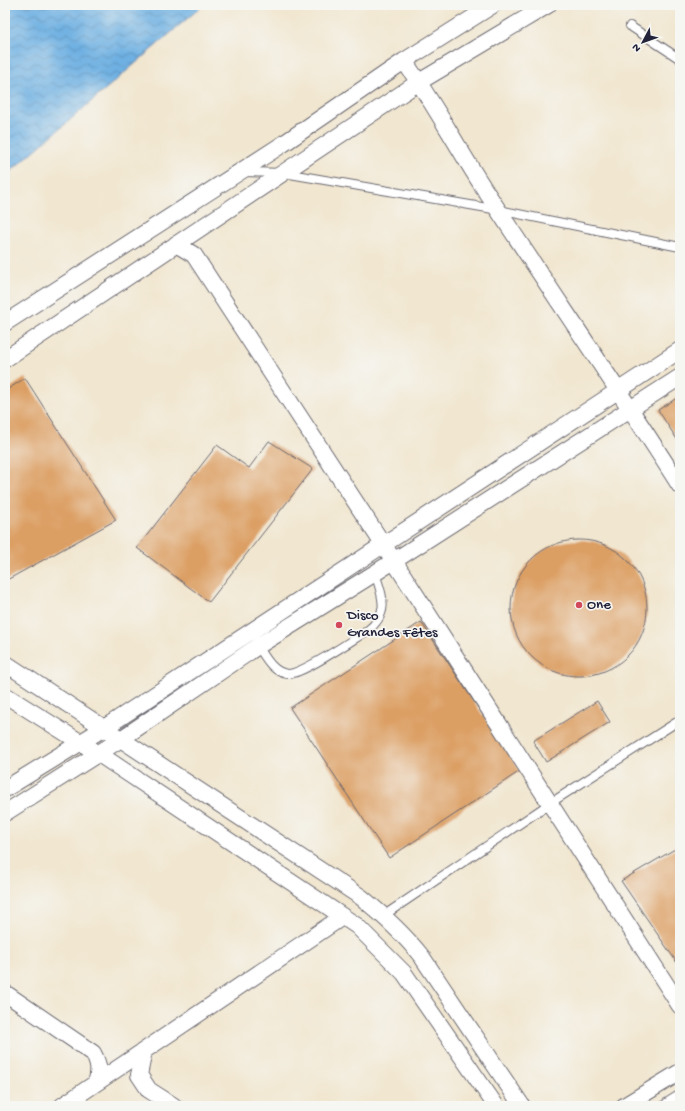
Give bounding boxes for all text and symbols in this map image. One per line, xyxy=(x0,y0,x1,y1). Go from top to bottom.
north arrow xyxy=(623,22,663,62)
text: N xyxy=(630,41,644,54)
place label: One xyxy=(587,596,611,614)
marker: One xyxy=(574,600,584,610)
place label: Disco Grandes Fêtes xyxy=(346,607,438,642)
marker: Disco Grandes Fêtes xyxy=(334,620,344,630)

